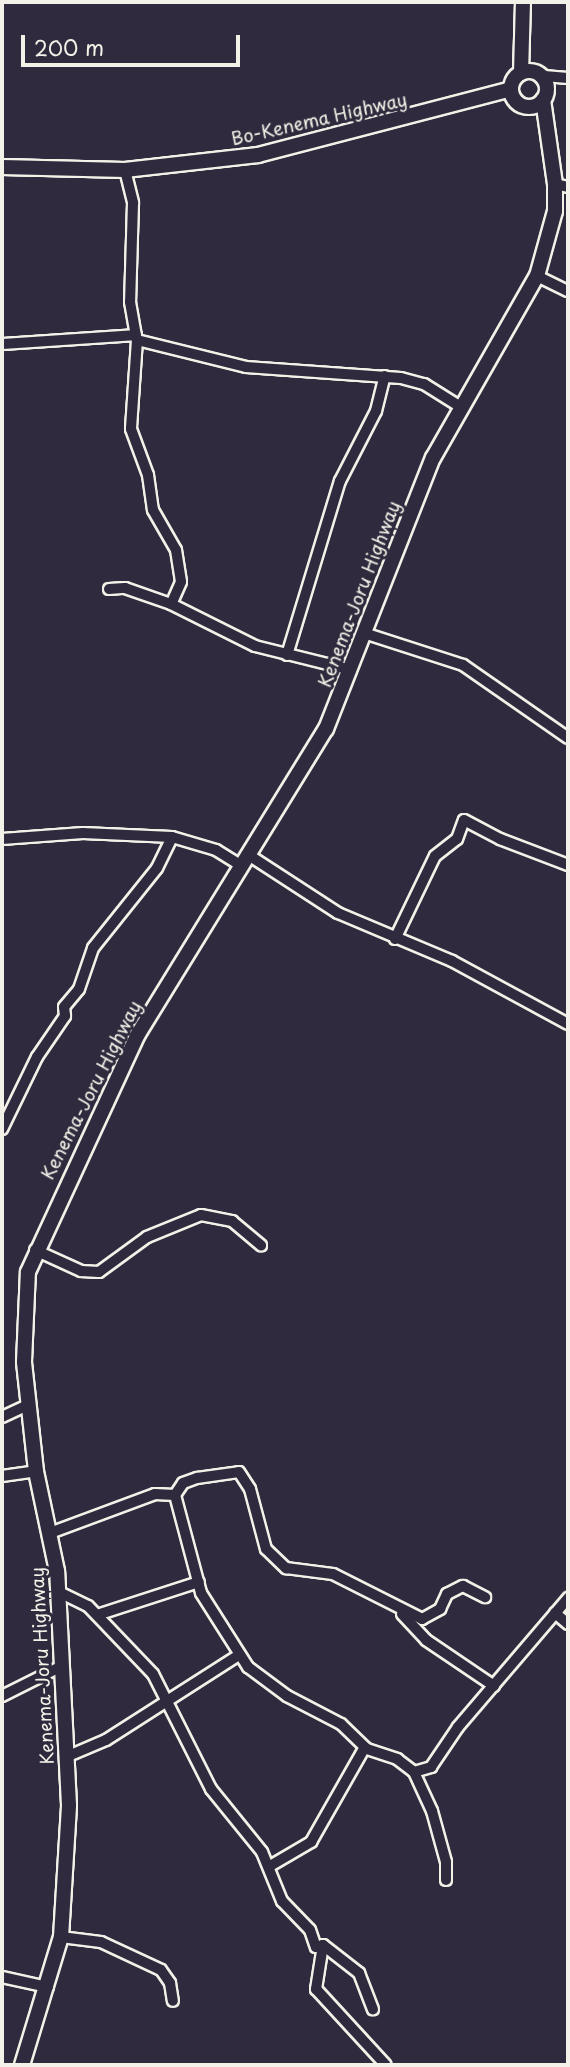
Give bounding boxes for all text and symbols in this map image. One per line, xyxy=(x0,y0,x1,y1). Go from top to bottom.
scale bar xyxy=(24,21,243,65)
text: 200 m xyxy=(34,31,104,63)
street label: Bo-Kenema Highway xyxy=(228,88,410,150)
street label: Kenema-Joru Highway xyxy=(314,498,404,690)
street label: Kenema-Joru Highway xyxy=(37,997,145,1183)
street label: Kenema-Joru Highway xyxy=(26,1567,58,1765)

